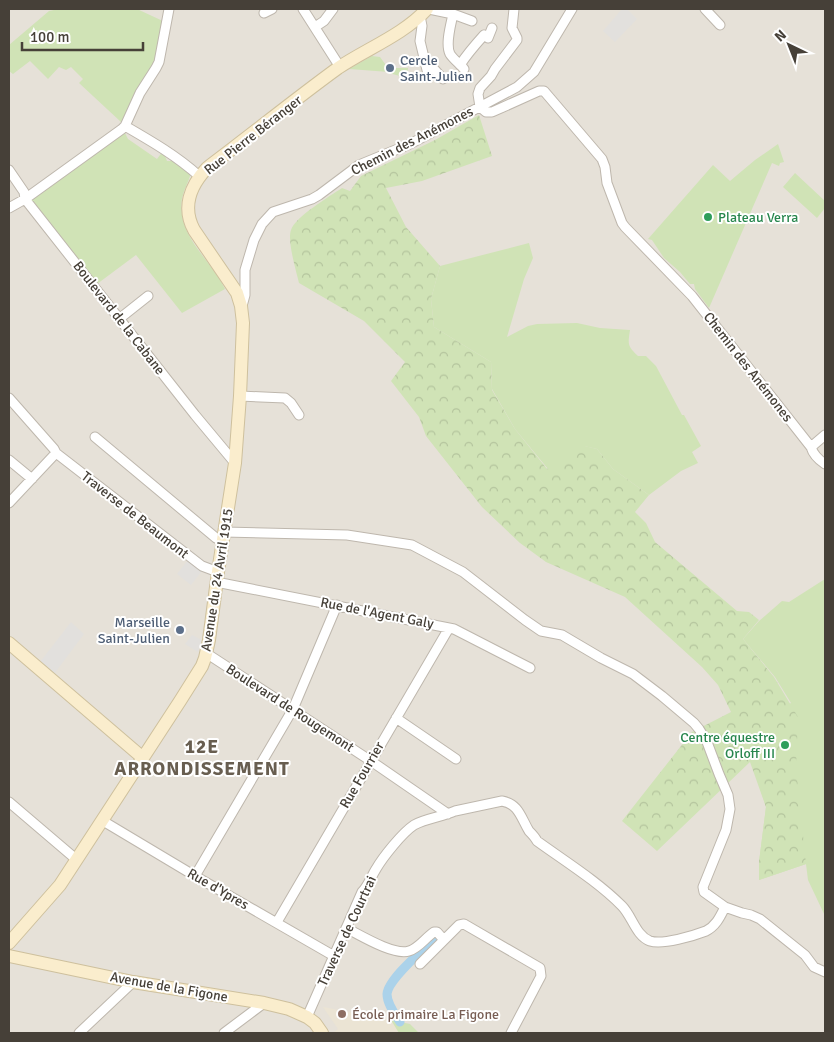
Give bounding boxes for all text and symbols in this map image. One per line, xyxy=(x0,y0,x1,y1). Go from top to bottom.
scale bar xyxy=(22,20,144,52)
north arrow xyxy=(764,20,814,70)
text: N xyxy=(771,26,790,45)
text: 100 m xyxy=(30,28,70,46)
place label: Cercle Saint-Julien xyxy=(400,52,472,85)
marker: Cercle Saint-Julien xyxy=(384,62,396,74)
street label: Rue Pierre Béranger xyxy=(201,91,306,178)
street label: Chemin des Anémones xyxy=(348,103,476,179)
place label: Plateau Verra xyxy=(718,209,798,226)
marker: Plateau Verra xyxy=(702,211,714,223)
street label: Boulevard de la Cabane xyxy=(69,258,169,378)
street label: Chemin des Anémones xyxy=(700,309,796,425)
street label: Traverse de Beaumont xyxy=(78,468,192,562)
street label: Avenue du 24 Avril 1915 xyxy=(197,507,237,653)
street label: Rue de l'Agent Galy xyxy=(319,594,435,632)
place label: Marseille Saint-Julien xyxy=(98,614,170,647)
marker: Marseille Saint-Julien xyxy=(174,624,186,636)
street label: Boulevard de Rougemont xyxy=(223,660,357,756)
place label: Centre équestre Orloff III xyxy=(680,729,775,762)
district label: 12E ARRONDISSEMENT xyxy=(114,735,290,781)
street label: Rue Fourrier xyxy=(336,738,388,811)
marker: Centre équestre Orloff III xyxy=(779,739,791,751)
street label: Rue d'Ypres xyxy=(184,865,252,913)
street label: Traverse de Courtrai xyxy=(314,873,380,989)
street label: Avenue de la Figone xyxy=(109,968,229,1006)
place label: École primaire La Figone xyxy=(352,1006,499,1023)
marker: École primaire La Figone xyxy=(336,1008,348,1020)

